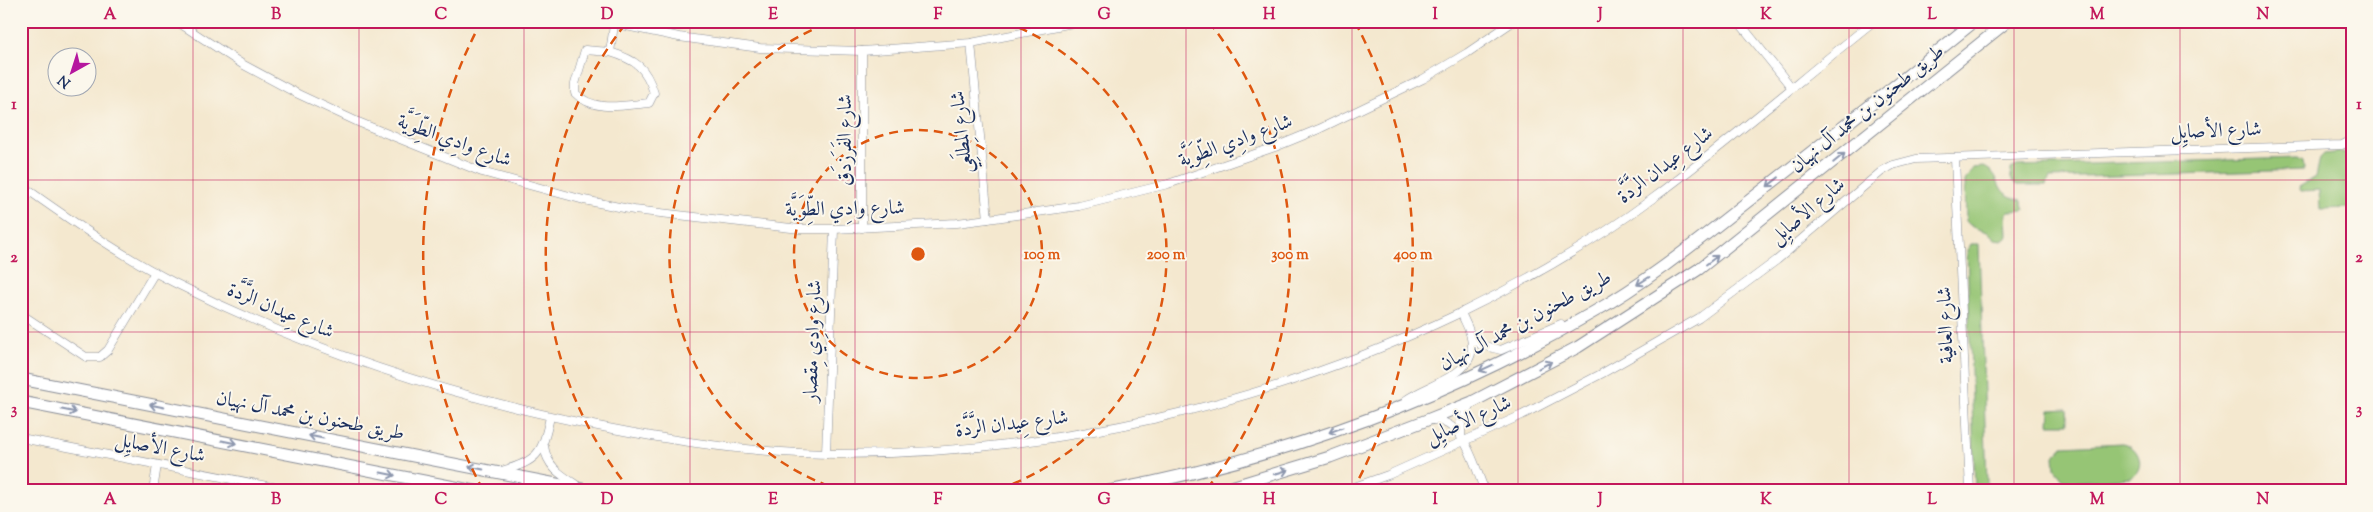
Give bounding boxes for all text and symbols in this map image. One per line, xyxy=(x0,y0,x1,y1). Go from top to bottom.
text: A xyxy=(104,4,117,27)
text: B xyxy=(271,4,281,27)
text: C xyxy=(435,4,448,27)
text: D xyxy=(601,4,614,27)
text: E xyxy=(768,4,778,27)
text: F xyxy=(934,4,943,27)
text: G xyxy=(1097,4,1111,27)
text: H xyxy=(1263,4,1276,27)
text: I xyxy=(1432,4,1438,27)
text: J xyxy=(1596,4,1603,27)
text: K xyxy=(1760,4,1772,27)
text: L xyxy=(1927,4,1937,27)
text: M xyxy=(2090,4,2105,27)
text: N xyxy=(2257,4,2270,27)
street label: طريق طحنون بن محمد آل نهيان xyxy=(1784,38,1952,182)
north arrow xyxy=(48,48,98,98)
text: N xyxy=(54,69,76,92)
street label: شارع المِطلَعِي xyxy=(942,89,984,175)
text: 1 xyxy=(11,94,17,117)
street label: شارع الفَرَزدَق xyxy=(830,94,862,186)
text: 1 xyxy=(2356,94,2362,117)
street label: شارع وادِي الطِّوَيَّة xyxy=(393,103,517,177)
street label: شارع وادِي الطِّوَيَّة xyxy=(1173,103,1297,177)
street label: شارع الأصايِل xyxy=(2170,113,2262,149)
street label: شارع عِيدان الرَّدَّة xyxy=(1609,116,1721,213)
one-way arrow xyxy=(1832,153,1845,164)
street label: شارع الأصايِل xyxy=(1762,169,1853,253)
one-way arrow xyxy=(1767,177,1780,188)
street label: شارع وادِي الطِّوَيَّة xyxy=(785,189,905,227)
centre of rings xyxy=(909,245,927,263)
text: 100 m xyxy=(1024,245,1061,266)
text: 200 m xyxy=(1147,245,1186,266)
text: 300 m xyxy=(1271,245,1309,266)
text: 400 m xyxy=(1393,245,1433,266)
text: 2 xyxy=(10,247,18,270)
text: 2 xyxy=(2355,247,2363,270)
one-way arrow xyxy=(1705,254,1718,265)
street label: طريق طحنون بن محمد آل نهيان xyxy=(1435,264,1617,380)
street label: شارع عِيدان الرَّدَّة xyxy=(222,272,340,348)
one-way arrow xyxy=(1637,276,1651,286)
street label: شارع وادِي مِقصار xyxy=(797,279,832,405)
street label: شارع العافِية xyxy=(1931,286,1964,364)
one-way arrow xyxy=(1537,360,1552,369)
one-way arrow xyxy=(1479,364,1494,373)
street label: طريق طحنون بن محمد آل نهيان xyxy=(213,384,407,450)
street label: شارع الأصايِل xyxy=(1420,386,1517,454)
text: 3 xyxy=(11,399,18,422)
street label: شارع عِيدان الرَّدَّة xyxy=(953,399,1070,447)
text: 3 xyxy=(2356,399,2363,422)
one-way arrow xyxy=(149,400,165,410)
one-way arrow xyxy=(61,407,77,416)
street label: شارع الأصايِل xyxy=(112,423,208,473)
one-way arrow xyxy=(1329,426,1344,435)
one-way arrow xyxy=(309,432,325,441)
one-way arrow xyxy=(220,438,236,448)
one-way arrow xyxy=(468,463,484,472)
one-way arrow xyxy=(1273,467,1289,477)
one-way arrow xyxy=(380,469,396,479)
text: A xyxy=(104,489,117,512)
text: B xyxy=(271,489,281,512)
text: C xyxy=(435,489,448,512)
text: D xyxy=(601,489,614,512)
text: E xyxy=(768,489,778,512)
text: F xyxy=(934,489,943,512)
text: G xyxy=(1097,489,1111,512)
text: H xyxy=(1263,489,1276,512)
text: I xyxy=(1432,489,1438,512)
text: J xyxy=(1596,489,1603,512)
text: K xyxy=(1760,489,1772,512)
text: L xyxy=(1927,489,1937,512)
text: M xyxy=(2090,489,2105,512)
text: N xyxy=(2257,489,2270,512)

